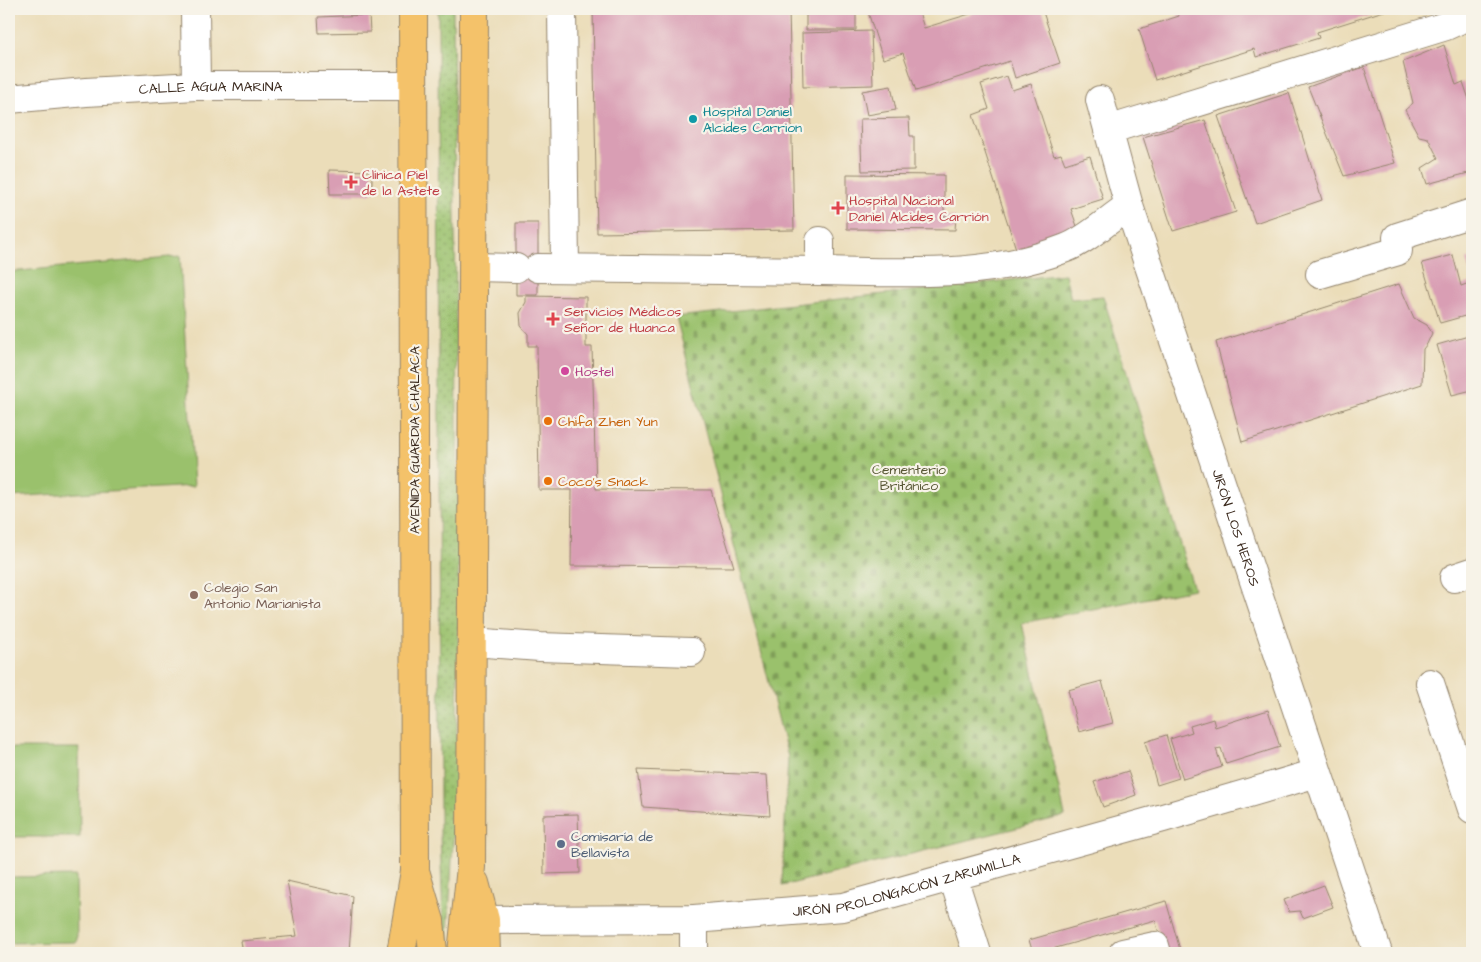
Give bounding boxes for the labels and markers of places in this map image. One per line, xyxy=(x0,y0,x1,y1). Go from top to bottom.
place label: Hospital Daniel Alcides Carrion xyxy=(703,102,802,138)
marker: Hospital Daniel Alcides Carrion xyxy=(687,113,699,125)
place label: Clínica Piel de la Astete xyxy=(362,165,440,201)
marker: Clínica Piel de la Astete xyxy=(344,175,358,189)
place label: Hospital Nacional Daniel Alcides Carrión xyxy=(849,191,989,227)
marker: Hospital Nacional Daniel Alcides Carrión xyxy=(831,201,845,215)
place label: Servicios Médicos Señor de Huanca xyxy=(564,302,681,338)
marker: Servicios Médicos Señor de Huanca xyxy=(546,312,560,326)
place label: Hostel xyxy=(575,362,614,382)
marker: Hostel xyxy=(559,365,571,377)
place label: Chifa Zhen Yun xyxy=(558,412,658,432)
marker: Chifa Zhen Yun xyxy=(542,415,554,427)
place label: Coco's Snack xyxy=(558,472,648,492)
marker: Coco's Snack xyxy=(542,475,554,487)
place label: Colegio San Antonio Marianista xyxy=(204,578,321,614)
marker: Colegio San Antonio Marianista xyxy=(188,589,200,601)
place label: Comisaría de Bellavista xyxy=(571,827,654,863)
marker: Comisaría de Bellavista xyxy=(555,838,567,850)

